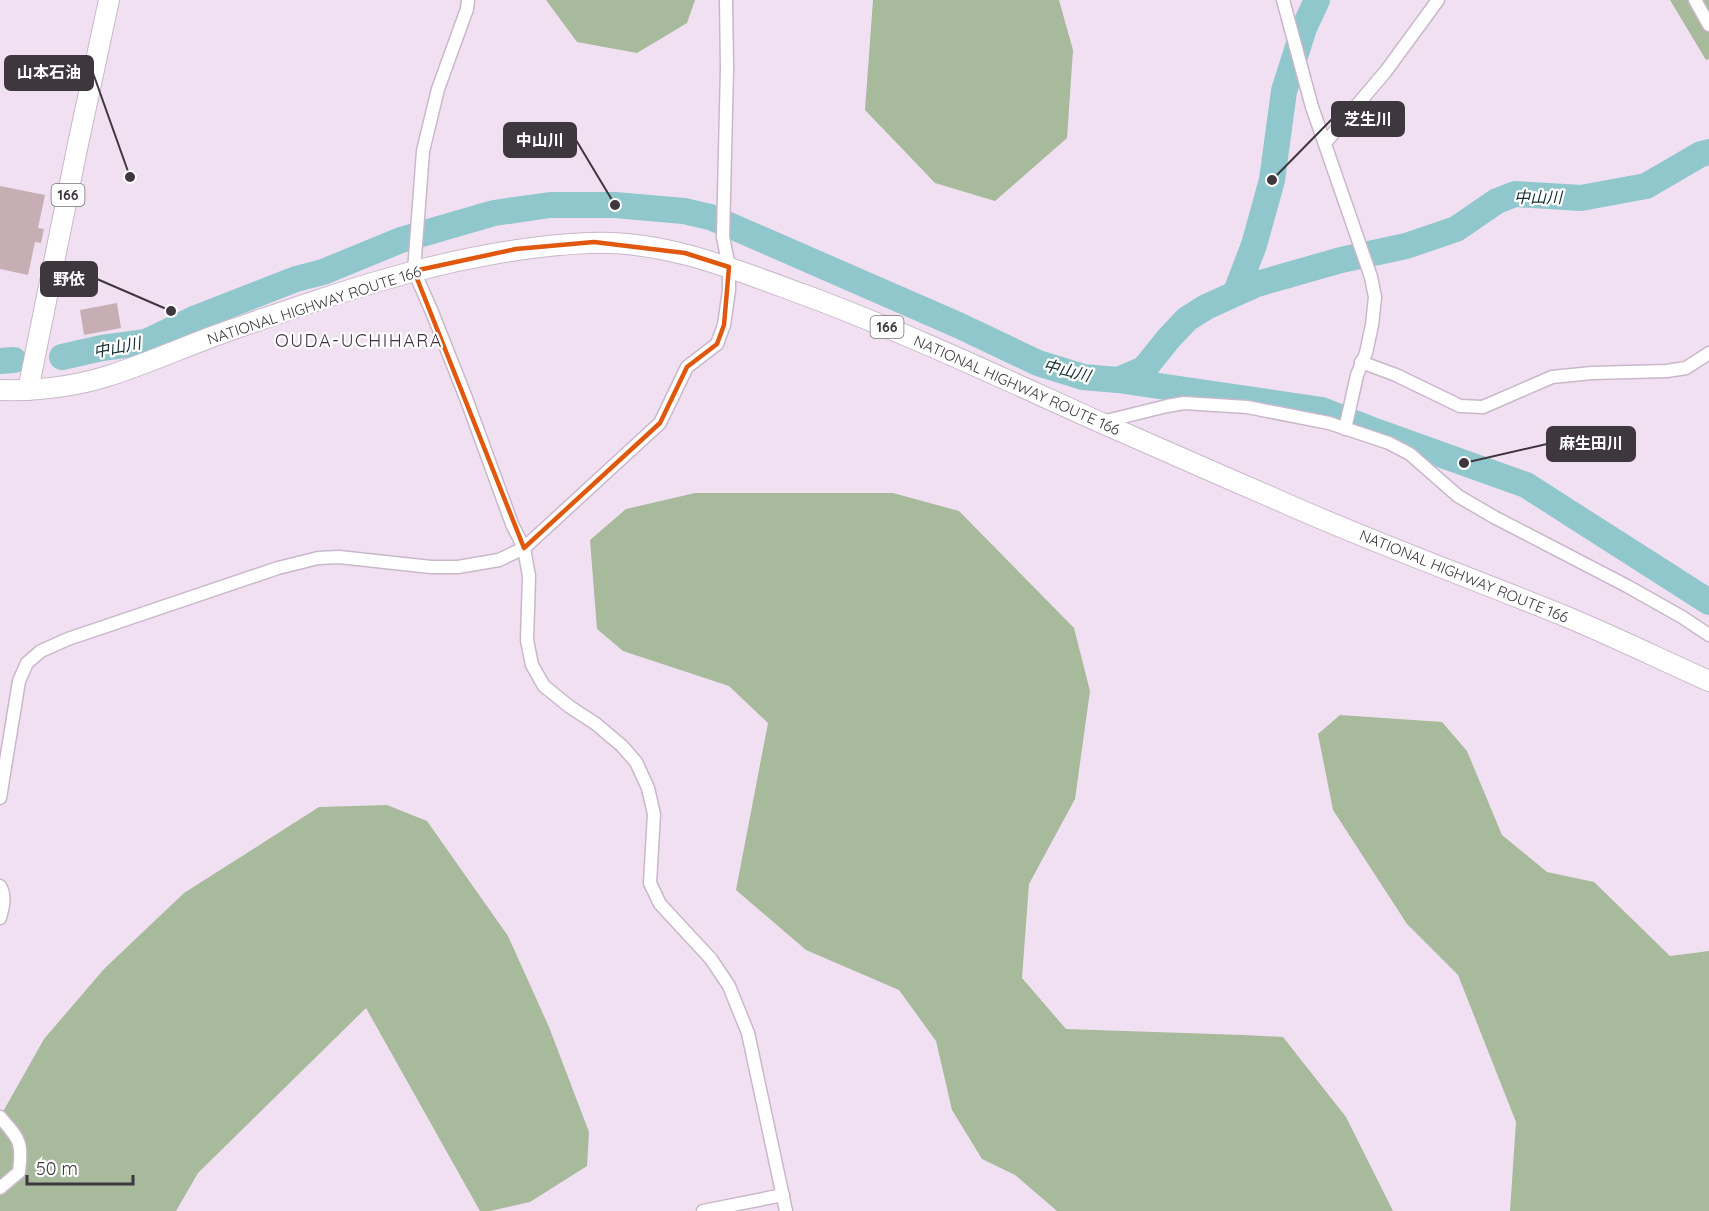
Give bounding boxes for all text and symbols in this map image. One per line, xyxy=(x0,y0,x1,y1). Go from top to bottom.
callout: 山本石油 xyxy=(5,56,93,90)
text: 山本石油 xyxy=(17,62,81,82)
callout: 芝生川 xyxy=(1332,102,1404,136)
text: 芝生川 xyxy=(1344,109,1392,129)
callout: 中山川 xyxy=(504,123,576,157)
text: 中山川 xyxy=(516,130,564,150)
road number: 166 xyxy=(52,184,84,206)
water label: 中山川 xyxy=(1514,187,1564,207)
street label: NATIONAL HIGHWAY ROUTE 166 xyxy=(205,261,423,349)
callout: 野依 xyxy=(41,262,97,296)
text: 野依 xyxy=(53,269,85,289)
road number: 166 xyxy=(870,316,904,338)
district label: OUDA-UCHIHARA xyxy=(275,329,443,352)
street label: NATIONAL HIGHWAY ROUTE 166 xyxy=(911,331,1123,439)
water label: 中山川 xyxy=(92,332,144,361)
water label: 中山川 xyxy=(1041,354,1095,386)
callout: 麻生田川 xyxy=(1547,427,1635,461)
text: 麻生田川 xyxy=(1559,433,1623,453)
street label: NATIONAL HIGHWAY ROUTE 166 xyxy=(1357,525,1571,627)
scale bar xyxy=(27,1148,134,1186)
text: 50 m xyxy=(36,1157,78,1180)

